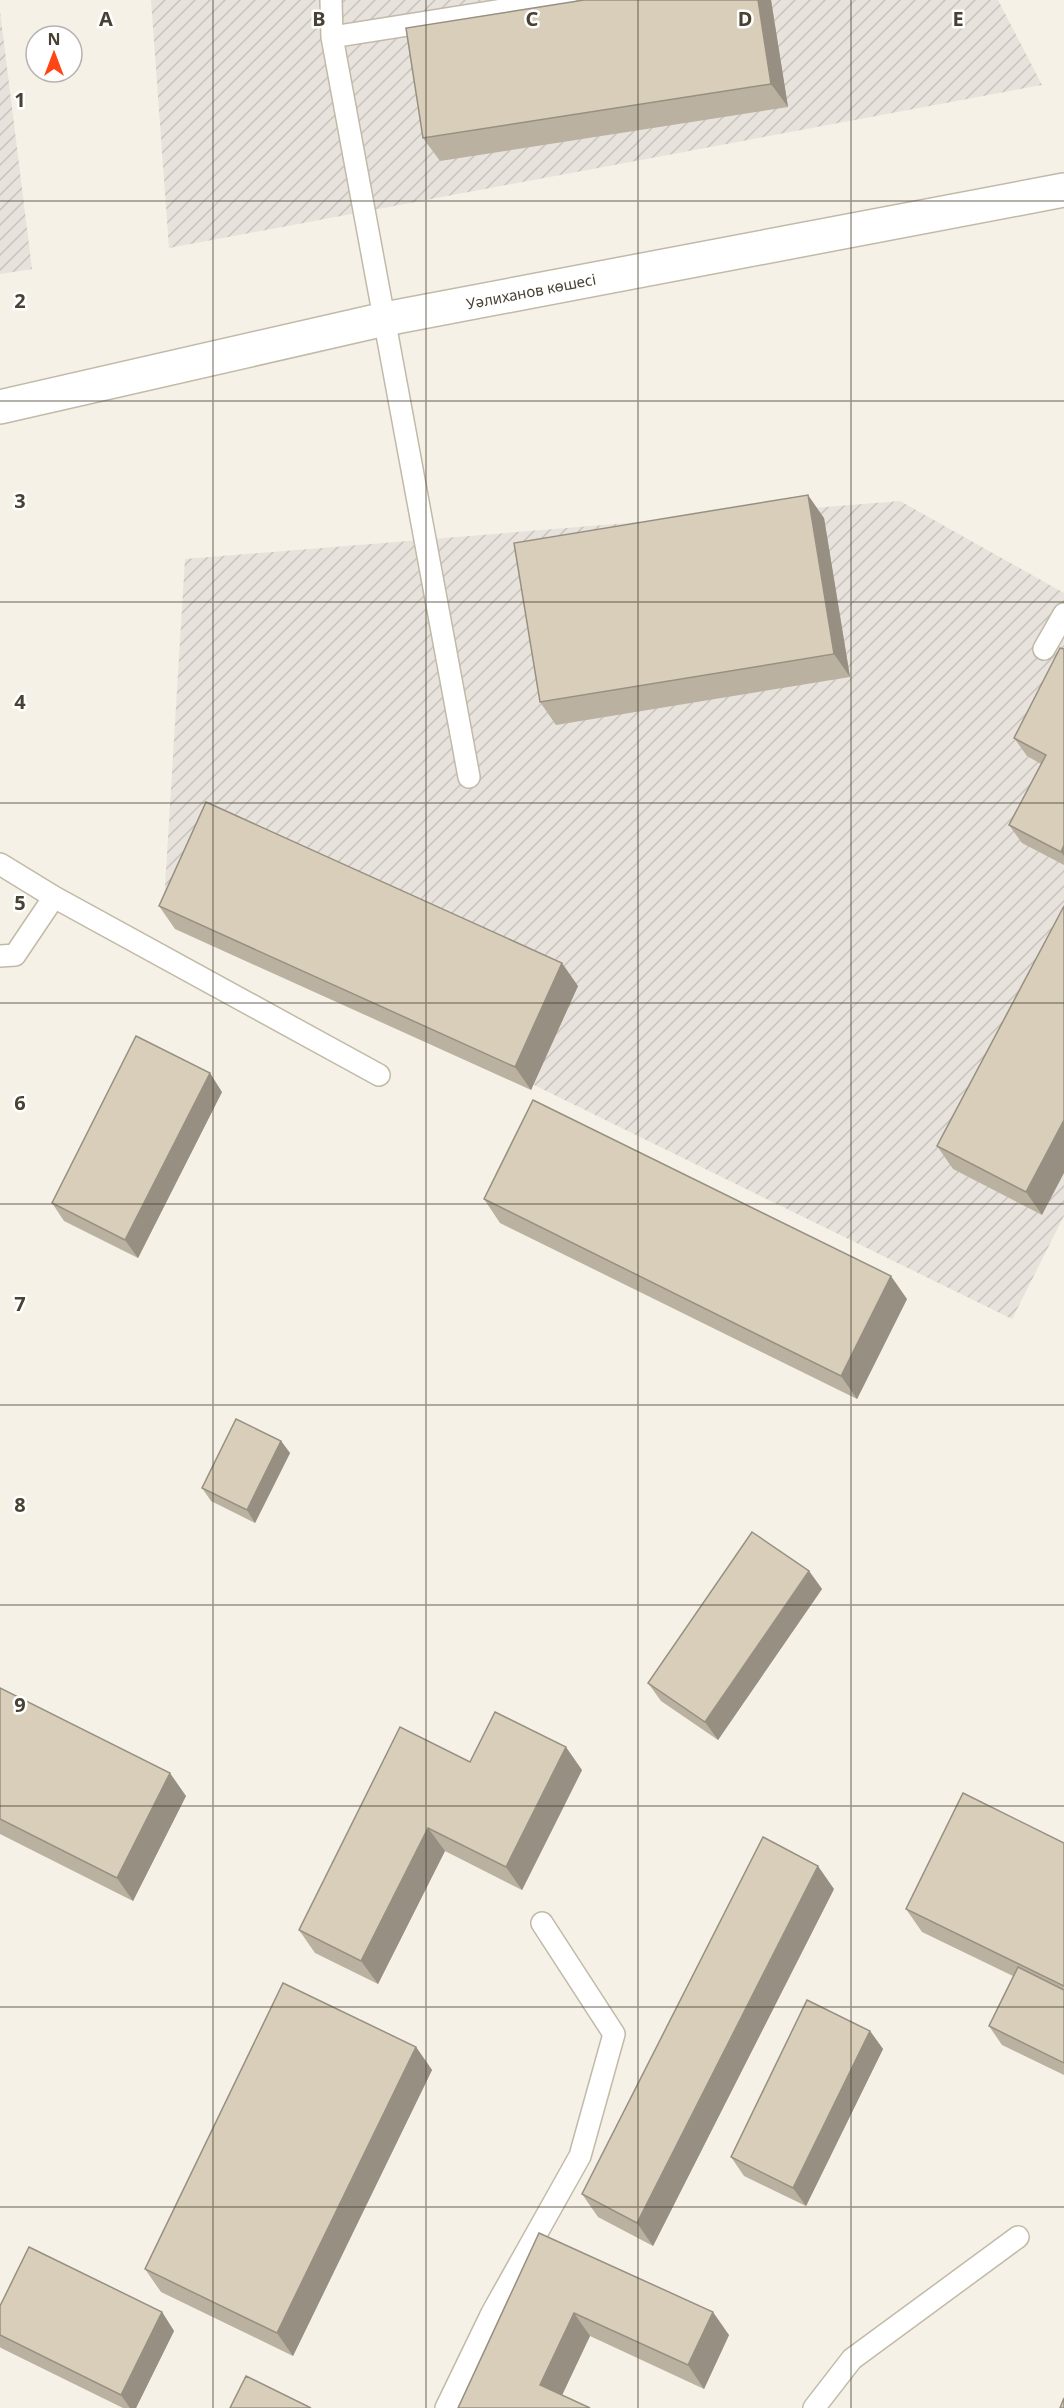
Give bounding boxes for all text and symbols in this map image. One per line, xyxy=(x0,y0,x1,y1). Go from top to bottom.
text: A xyxy=(99,5,113,32)
text: B xyxy=(312,5,326,32)
text: C xyxy=(526,5,539,32)
text: D xyxy=(738,5,752,32)
text: E xyxy=(952,5,964,32)
north arrow xyxy=(24,24,84,84)
text: N xyxy=(47,28,61,50)
text: 1 xyxy=(14,86,26,113)
street label: Уәлиханов көшесі xyxy=(464,269,598,313)
text: 2 xyxy=(14,287,26,314)
text: 3 xyxy=(14,487,26,514)
text: 4 xyxy=(14,688,26,715)
text: 5 xyxy=(14,889,26,916)
text: 6 xyxy=(14,1089,26,1116)
text: 7 xyxy=(14,1290,26,1317)
text: 8 xyxy=(14,1491,26,1518)
text: 9 xyxy=(14,1691,26,1718)

